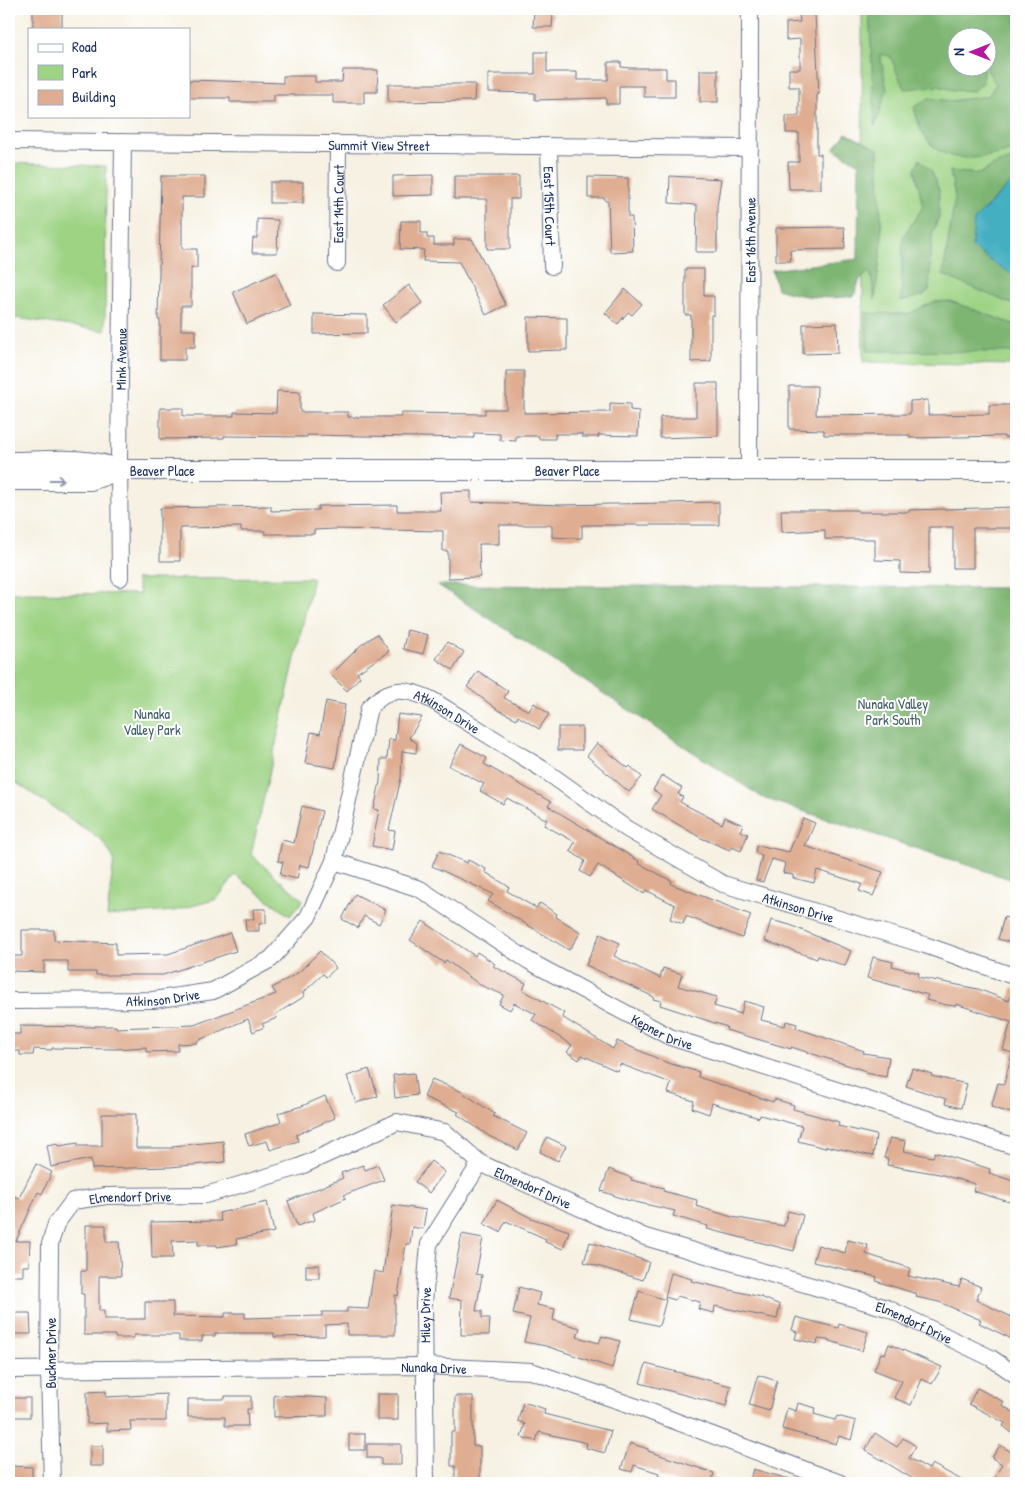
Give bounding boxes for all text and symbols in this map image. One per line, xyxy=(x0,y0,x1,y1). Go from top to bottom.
legend xyxy=(28,28,190,118)
north arrow xyxy=(948,28,998,78)
text: Road xyxy=(72,36,97,57)
text: N xyxy=(949,48,968,56)
text: Park xyxy=(72,62,97,83)
text: Building xyxy=(72,86,116,107)
street label: Summit View Street xyxy=(328,135,430,154)
street label: East 14th Court xyxy=(328,164,347,243)
street label: East 15th Court xyxy=(540,166,561,246)
street label: East 16th Avenue xyxy=(740,197,759,283)
street label: Mink Avenue xyxy=(110,327,130,390)
street label: Beaver Place xyxy=(130,461,195,480)
street label: Beaver Place xyxy=(535,461,600,480)
one-way arrow xyxy=(49,475,65,485)
street label: Atkinson Drive xyxy=(412,684,484,738)
park label: Nunaka Valley Park South xyxy=(858,694,928,729)
park label: Nunaka Valley Park xyxy=(123,704,181,740)
street label: Atkinson Drive xyxy=(760,887,837,927)
street label: Atkinson Drive xyxy=(126,984,201,1010)
street label: Kepner Drive xyxy=(628,1009,696,1053)
street label: Elmendorf Drive xyxy=(492,1161,575,1213)
street label: Elmendorf Drive xyxy=(88,1186,172,1208)
street label: Miley Drive xyxy=(414,1286,435,1343)
street label: Elmendorf Drive xyxy=(874,1296,956,1348)
street label: Buckner Drive xyxy=(41,1317,60,1388)
street label: Nunaka Drive xyxy=(401,1356,468,1377)

